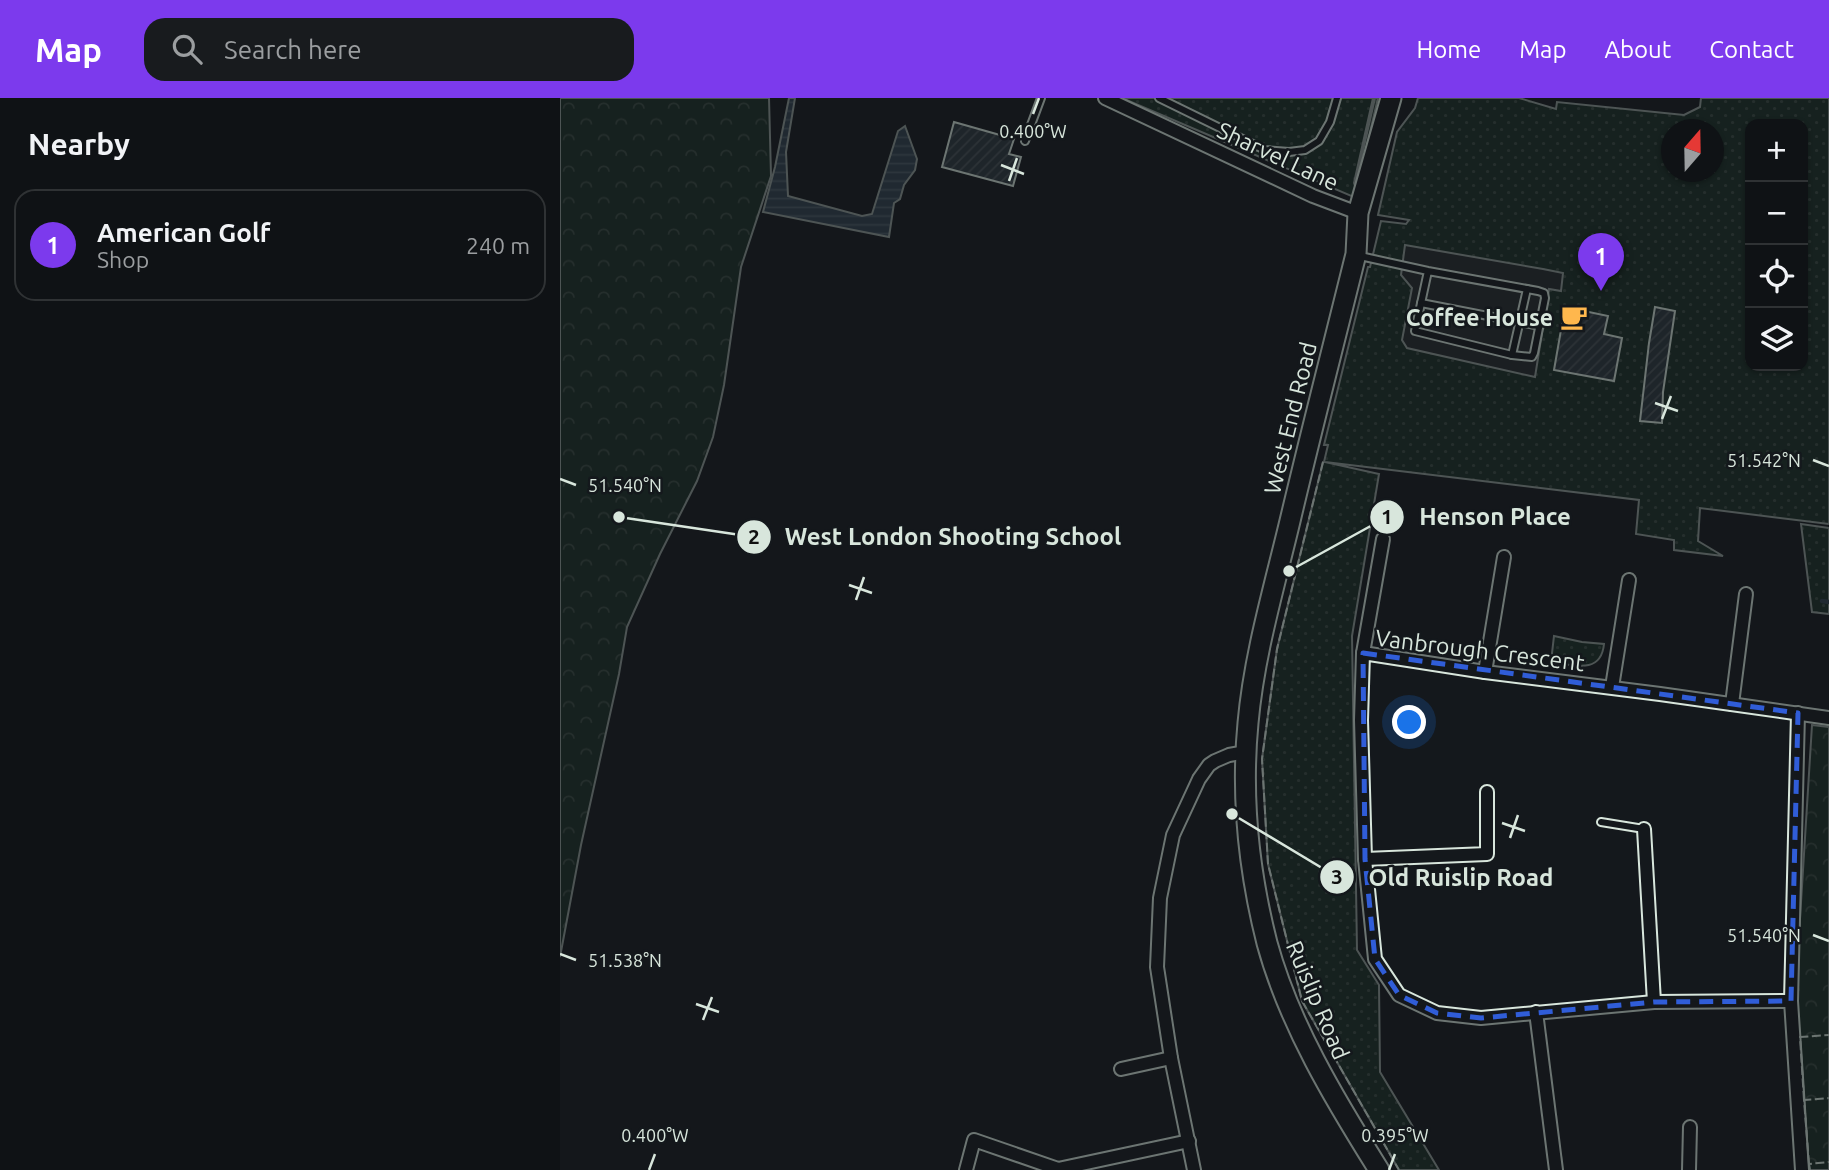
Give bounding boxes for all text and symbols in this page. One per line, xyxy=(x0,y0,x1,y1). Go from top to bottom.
search box xyxy=(144,18,634,81)
icon: search xyxy=(168,30,206,68)
text: Map xyxy=(35,31,102,68)
text: Search here xyxy=(224,35,362,64)
text: Home xyxy=(1416,36,1481,63)
text: Map xyxy=(1519,36,1566,63)
text: About xyxy=(1604,36,1671,63)
text: Contact xyxy=(1709,36,1794,63)
street label: Sharvel Lane xyxy=(1213,117,1343,195)
north arrow xyxy=(1661,119,1724,182)
map controls xyxy=(1745,119,1808,371)
button: + xyxy=(1745,119,1808,182)
text: 0.400°W xyxy=(999,121,1067,141)
text: Nearby xyxy=(28,127,130,161)
button: − xyxy=(1745,182,1808,245)
text: American Golf xyxy=(97,218,271,247)
text: 1 xyxy=(47,233,59,258)
text: 240 m xyxy=(466,233,530,258)
pin: 1 xyxy=(1578,233,1624,291)
button: locate xyxy=(1745,245,1808,308)
text: Shop xyxy=(97,247,149,272)
cafe icon: Coffee House xyxy=(1559,302,1589,332)
place label: Coffee House xyxy=(1406,305,1553,330)
button: layers xyxy=(1745,308,1808,371)
street label: West End Road xyxy=(1259,339,1321,497)
text: 51.542°N xyxy=(1727,450,1801,470)
text: 51.540°N xyxy=(588,475,662,495)
callout: Henson Place xyxy=(1370,495,1584,540)
text: Henson Place xyxy=(1419,503,1571,530)
text: 1 xyxy=(1381,504,1393,528)
callout: West London Shooting School xyxy=(736,514,1136,559)
text: West London Shooting School xyxy=(785,523,1121,550)
text: 2 xyxy=(748,524,760,548)
street label: Vanbrough Crescent xyxy=(1374,625,1586,675)
your location xyxy=(1392,705,1426,739)
callout: Old Ruislip Road xyxy=(1319,855,1567,900)
text: 3 xyxy=(1331,864,1343,888)
text: Old Ruislip Road xyxy=(1369,864,1553,891)
text: 51.540°N xyxy=(1727,925,1801,945)
street label: Ruislip Road xyxy=(1282,937,1354,1063)
text: 51.538°N xyxy=(588,950,662,970)
text: 0.400°W xyxy=(621,1125,689,1145)
text: 0.395°W xyxy=(1361,1125,1429,1145)

